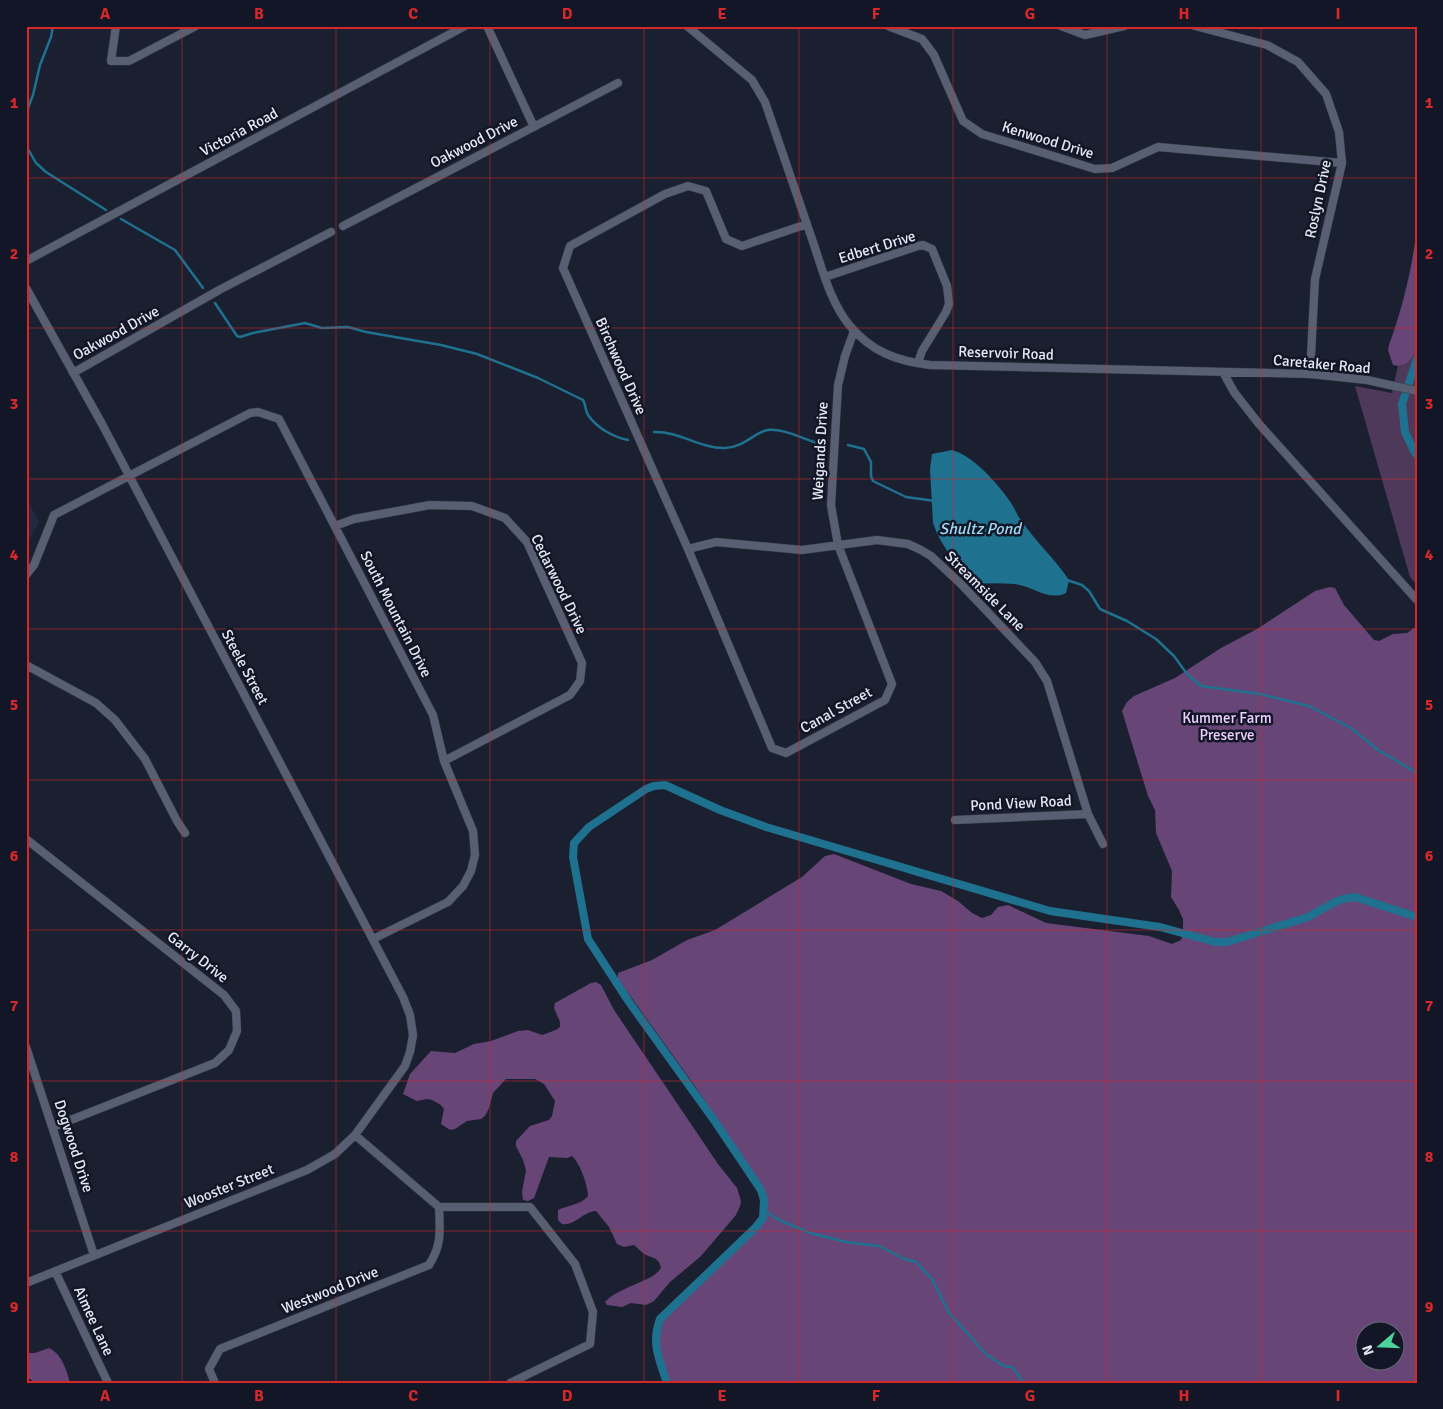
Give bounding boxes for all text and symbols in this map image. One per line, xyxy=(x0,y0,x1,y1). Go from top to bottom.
text: A xyxy=(100,4,111,24)
text: B xyxy=(254,4,264,24)
text: C xyxy=(408,4,418,24)
text: D xyxy=(562,4,573,24)
text: E xyxy=(717,4,727,24)
text: F xyxy=(872,4,881,24)
text: G xyxy=(1025,4,1035,24)
text: H xyxy=(1179,4,1189,24)
text: I xyxy=(1335,4,1341,24)
text: 1 xyxy=(10,93,19,113)
text: 1 xyxy=(1425,93,1434,113)
street label: Victoria Road xyxy=(197,104,281,160)
street label: Oakwood Drive xyxy=(427,112,521,172)
street label: Kenwood Drive xyxy=(1000,117,1096,163)
street label: Roslyn Drive xyxy=(1301,158,1335,240)
street label: Edbert Drive xyxy=(836,227,918,267)
text: 2 xyxy=(10,244,18,264)
text: 2 xyxy=(1425,244,1433,264)
street label: Oakwood Drive xyxy=(70,302,162,364)
street label: Birchwood Drive xyxy=(592,315,650,417)
street label: Reservoir Road xyxy=(958,342,1054,364)
street label: Caretaker Road xyxy=(1272,351,1372,377)
text: 3 xyxy=(10,394,18,414)
text: 3 xyxy=(1425,394,1433,414)
street label: Weigands Drive xyxy=(808,401,832,501)
water label: Shultz Pond xyxy=(939,519,1023,539)
street label: Cedarwood Drive xyxy=(527,531,591,637)
text: 4 xyxy=(10,545,19,565)
text: 4 xyxy=(1425,545,1434,565)
street label: Streamside Lane xyxy=(941,547,1029,635)
street label: South Mountain Drive xyxy=(356,548,436,680)
street label: Steele Street xyxy=(218,626,272,708)
street label: Canal Street xyxy=(797,683,875,737)
text: 5 xyxy=(10,695,18,715)
text: 5 xyxy=(1425,695,1433,715)
park label: Kummer Farm Preserve xyxy=(1182,709,1272,744)
street label: Pond View Road xyxy=(970,791,1072,815)
text: 6 xyxy=(10,846,19,866)
text: 6 xyxy=(1425,846,1434,866)
street label: Garry Drive xyxy=(164,928,232,986)
text: 7 xyxy=(10,996,19,1016)
text: 7 xyxy=(1425,996,1434,1016)
street label: Dogwood Drive xyxy=(51,1097,97,1195)
text: 8 xyxy=(10,1147,19,1167)
text: 8 xyxy=(1425,1147,1434,1167)
street label: Wooster Street xyxy=(182,1160,276,1212)
street label: Westwood Drive xyxy=(279,1262,381,1318)
street label: Aimee Lane xyxy=(70,1283,118,1359)
text: 9 xyxy=(10,1297,19,1317)
text: 9 xyxy=(1425,1297,1434,1317)
north arrow xyxy=(1356,1322,1406,1372)
text: N xyxy=(1359,1343,1378,1357)
text: A xyxy=(100,1386,111,1406)
text: B xyxy=(254,1386,264,1406)
text: C xyxy=(408,1386,418,1406)
text: D xyxy=(562,1386,573,1406)
text: E xyxy=(717,1386,727,1406)
text: F xyxy=(872,1386,881,1406)
text: G xyxy=(1025,1386,1035,1406)
text: H xyxy=(1179,1386,1189,1406)
text: I xyxy=(1335,1386,1341,1406)

